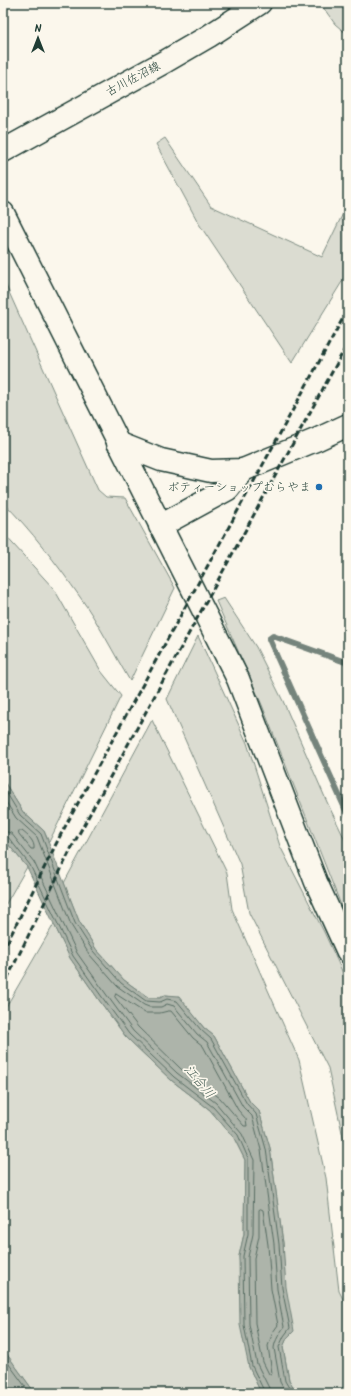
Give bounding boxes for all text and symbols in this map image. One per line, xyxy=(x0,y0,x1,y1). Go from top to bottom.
north arrow xyxy=(18,18,58,58)
text: N xyxy=(35,20,42,38)
street label: 古川佐沼線 xyxy=(102,57,164,101)
place label: ボティーショップむらやま xyxy=(167,478,311,497)
marker: ボティーショップむらやま xyxy=(314,482,324,492)
water label: 江合川 xyxy=(178,1060,220,1104)

